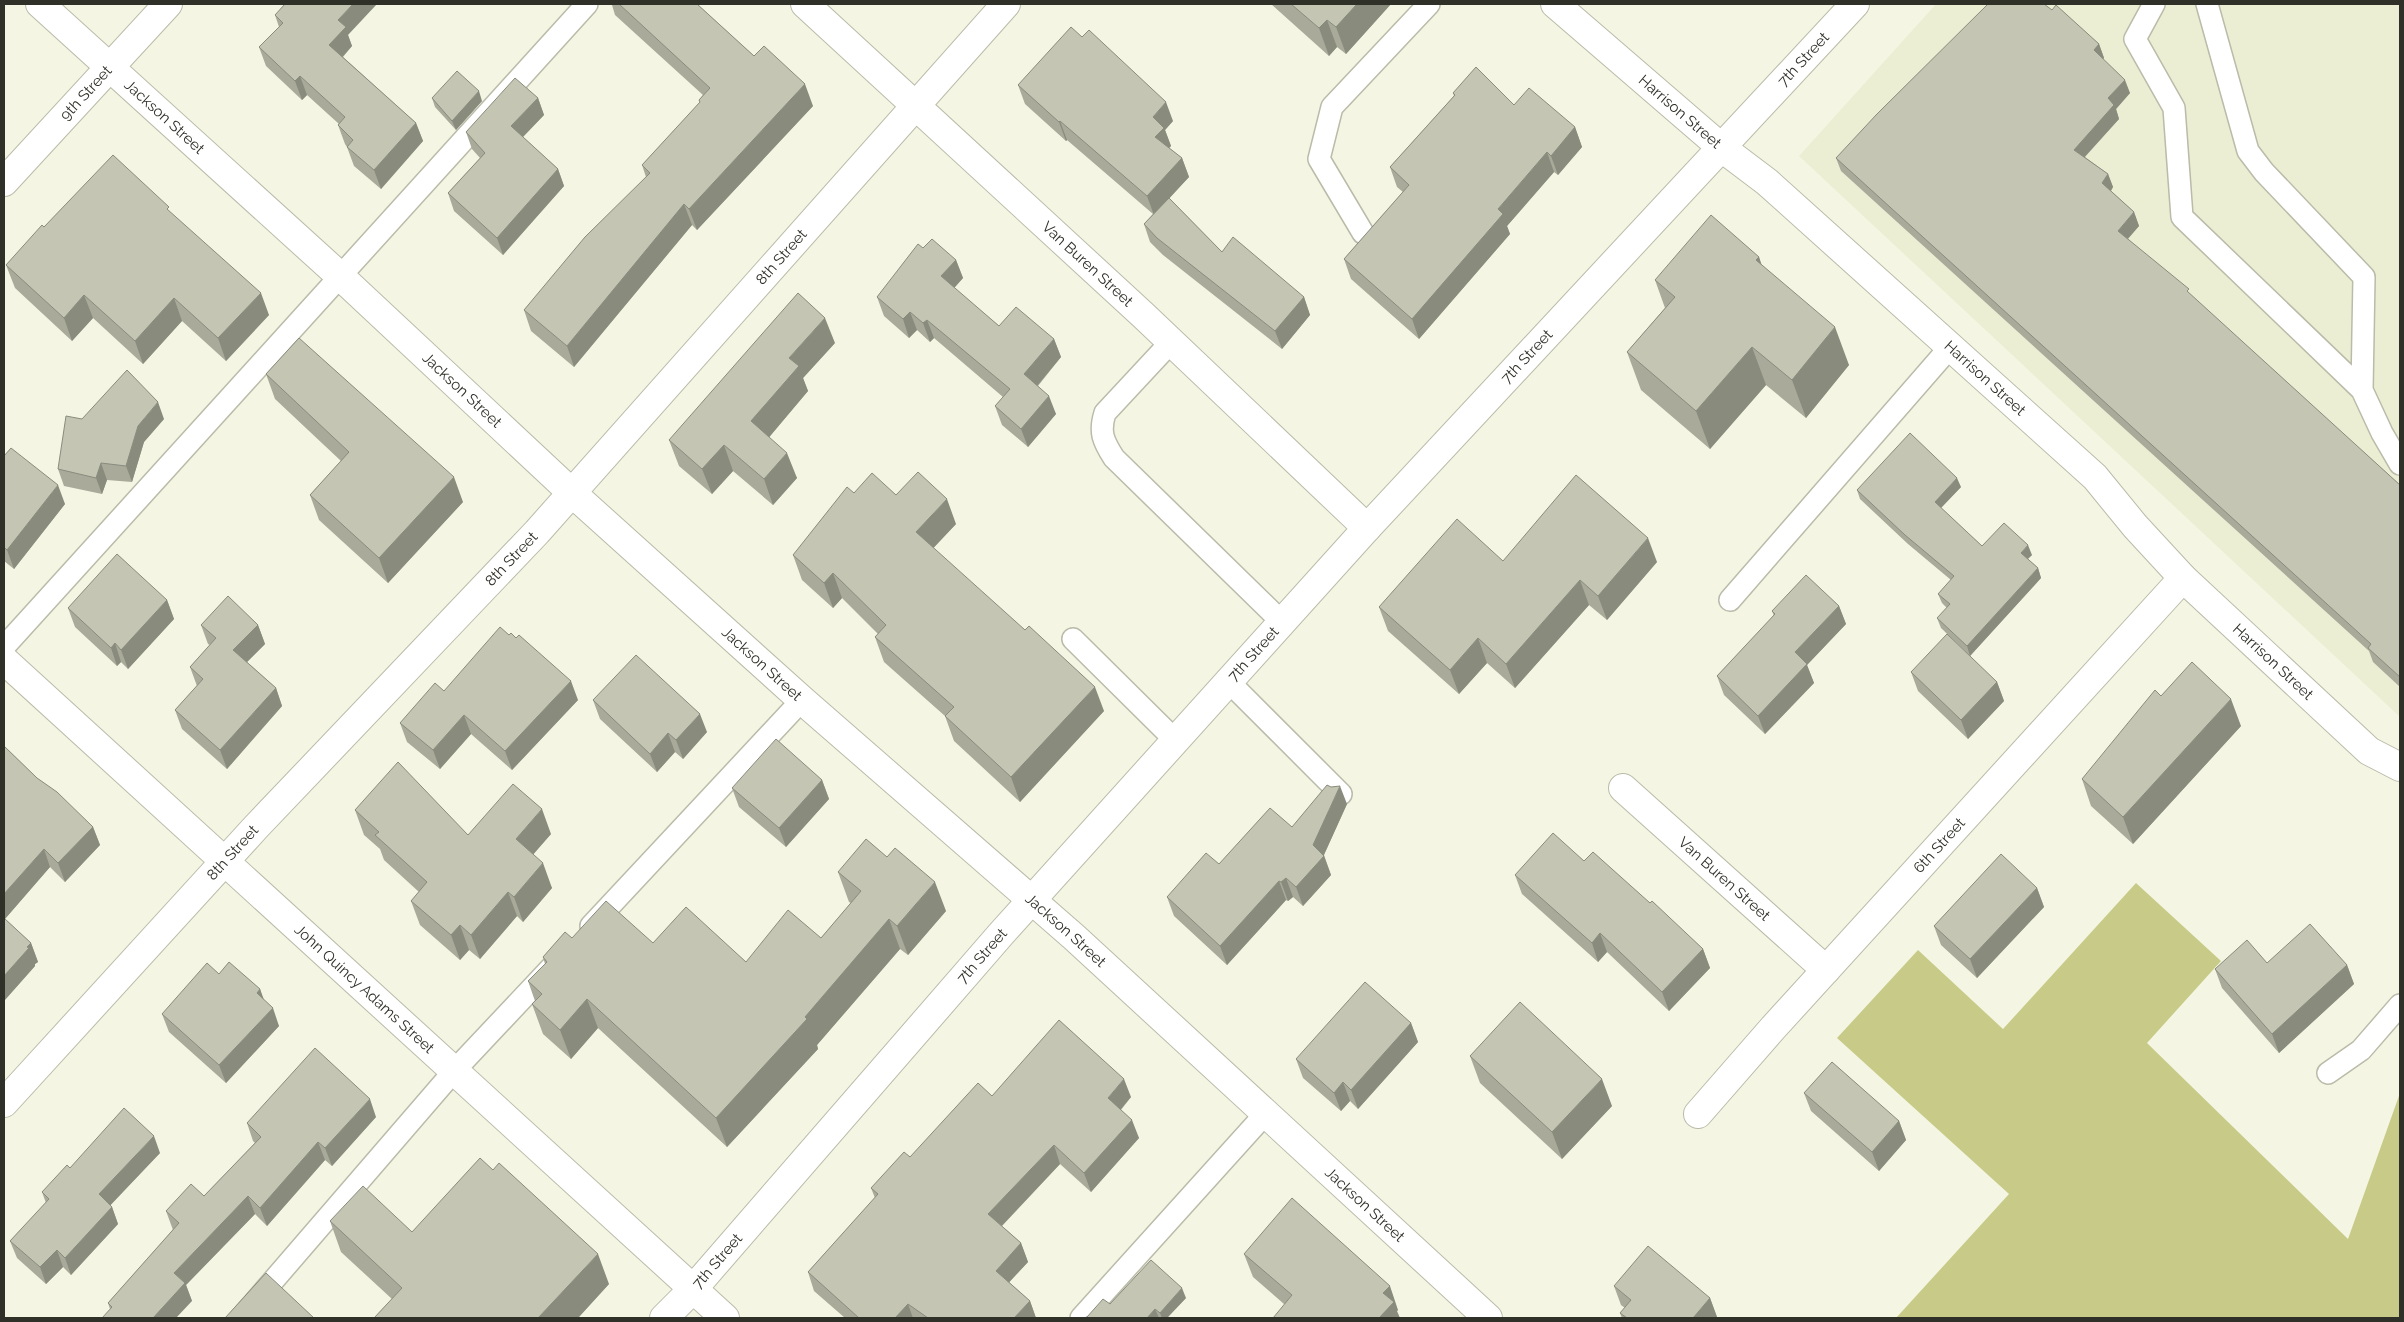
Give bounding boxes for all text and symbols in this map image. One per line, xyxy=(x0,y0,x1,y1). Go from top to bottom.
street label: 7th Street xyxy=(1774,29,1833,90)
street label: 9th Street xyxy=(56,62,116,124)
street label: Harrison Street xyxy=(1635,71,1725,152)
street label: Jackson Street xyxy=(121,76,208,158)
street label: Van Buren Street xyxy=(1038,218,1137,310)
street label: 8th Street xyxy=(752,226,811,288)
street label: 7th Street xyxy=(1497,326,1556,387)
street label: Harrison Street xyxy=(1940,337,2029,419)
street label: Jackson Street xyxy=(419,349,505,431)
street label: 8th Street xyxy=(481,528,541,590)
street label: Harrison Street xyxy=(2229,620,2317,704)
street label: Jackson Street xyxy=(718,623,806,705)
street label: 7th Street xyxy=(1224,623,1283,685)
street label: 6th Street xyxy=(1910,814,1969,877)
street label: 8th Street xyxy=(203,821,262,884)
street label: Van Buren Street xyxy=(1675,833,1774,925)
street label: Jackson Street xyxy=(1022,890,1110,971)
street label: John Quincy Adams Street xyxy=(291,921,438,1057)
street label: 7th Street xyxy=(953,925,1011,987)
street label: Jackson Street xyxy=(1321,1163,1408,1246)
street label: 7th Street xyxy=(688,1230,746,1292)

